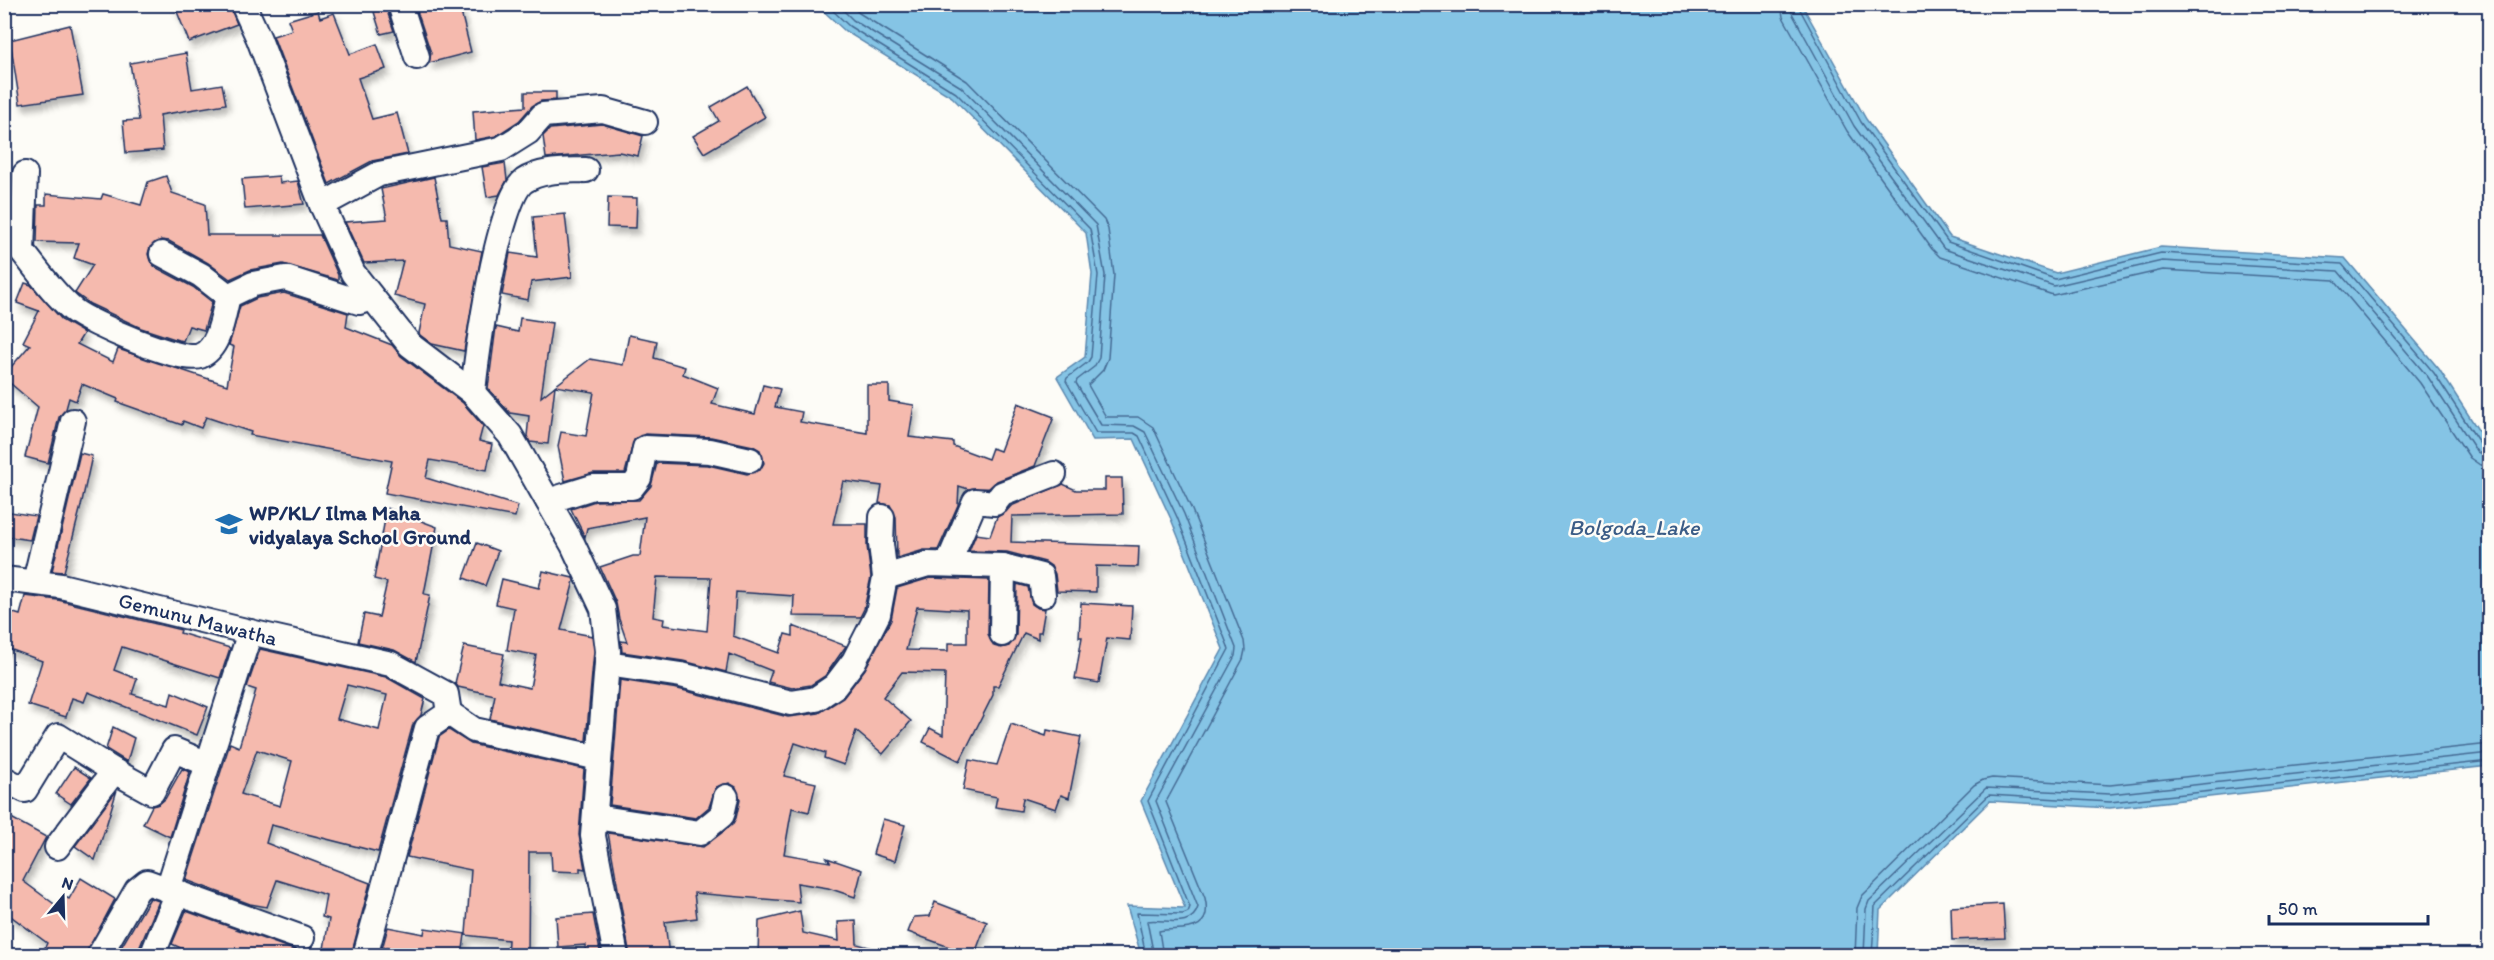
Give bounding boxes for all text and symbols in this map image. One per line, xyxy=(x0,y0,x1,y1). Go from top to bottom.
place label: WP/KL/ Ilma Maha vidyalaya School Ground xyxy=(249,500,472,550)
school or university icon: WP/KL/ Ilma Maha vidyalaya School Ground xyxy=(214,509,244,539)
water label: Bolgoda_Lake xyxy=(1569,514,1701,541)
street label: Gemunu Mawatha xyxy=(116,587,280,651)
north arrow xyxy=(33,867,93,927)
text: N xyxy=(60,873,76,894)
scale bar xyxy=(2269,888,2428,926)
text: 50 m xyxy=(2278,898,2318,920)

